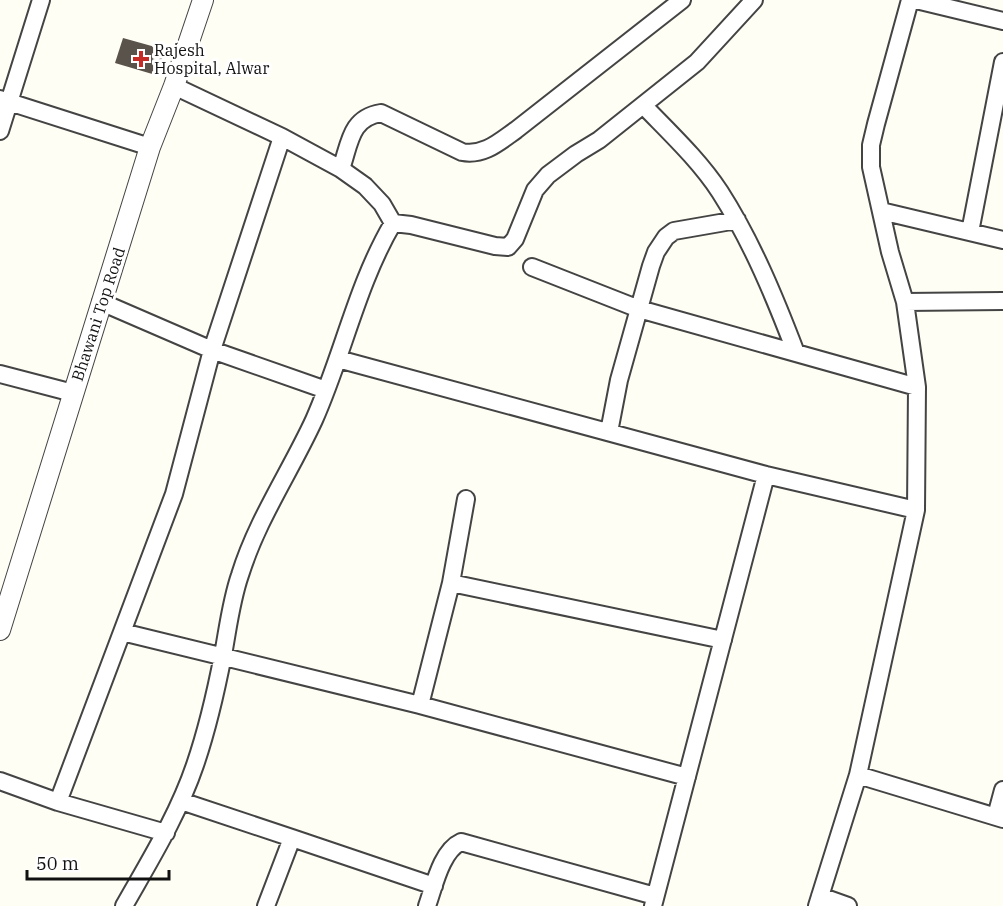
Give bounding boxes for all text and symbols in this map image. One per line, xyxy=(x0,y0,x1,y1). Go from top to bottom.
place label: Rajesh Hospital, Alwar xyxy=(154,40,269,78)
marker: Rajesh Hospital, Alwar xyxy=(132,50,150,68)
street label: Bhawani Top Road xyxy=(67,244,129,384)
scale bar xyxy=(27,843,170,881)
text: 50 m xyxy=(36,852,79,875)

